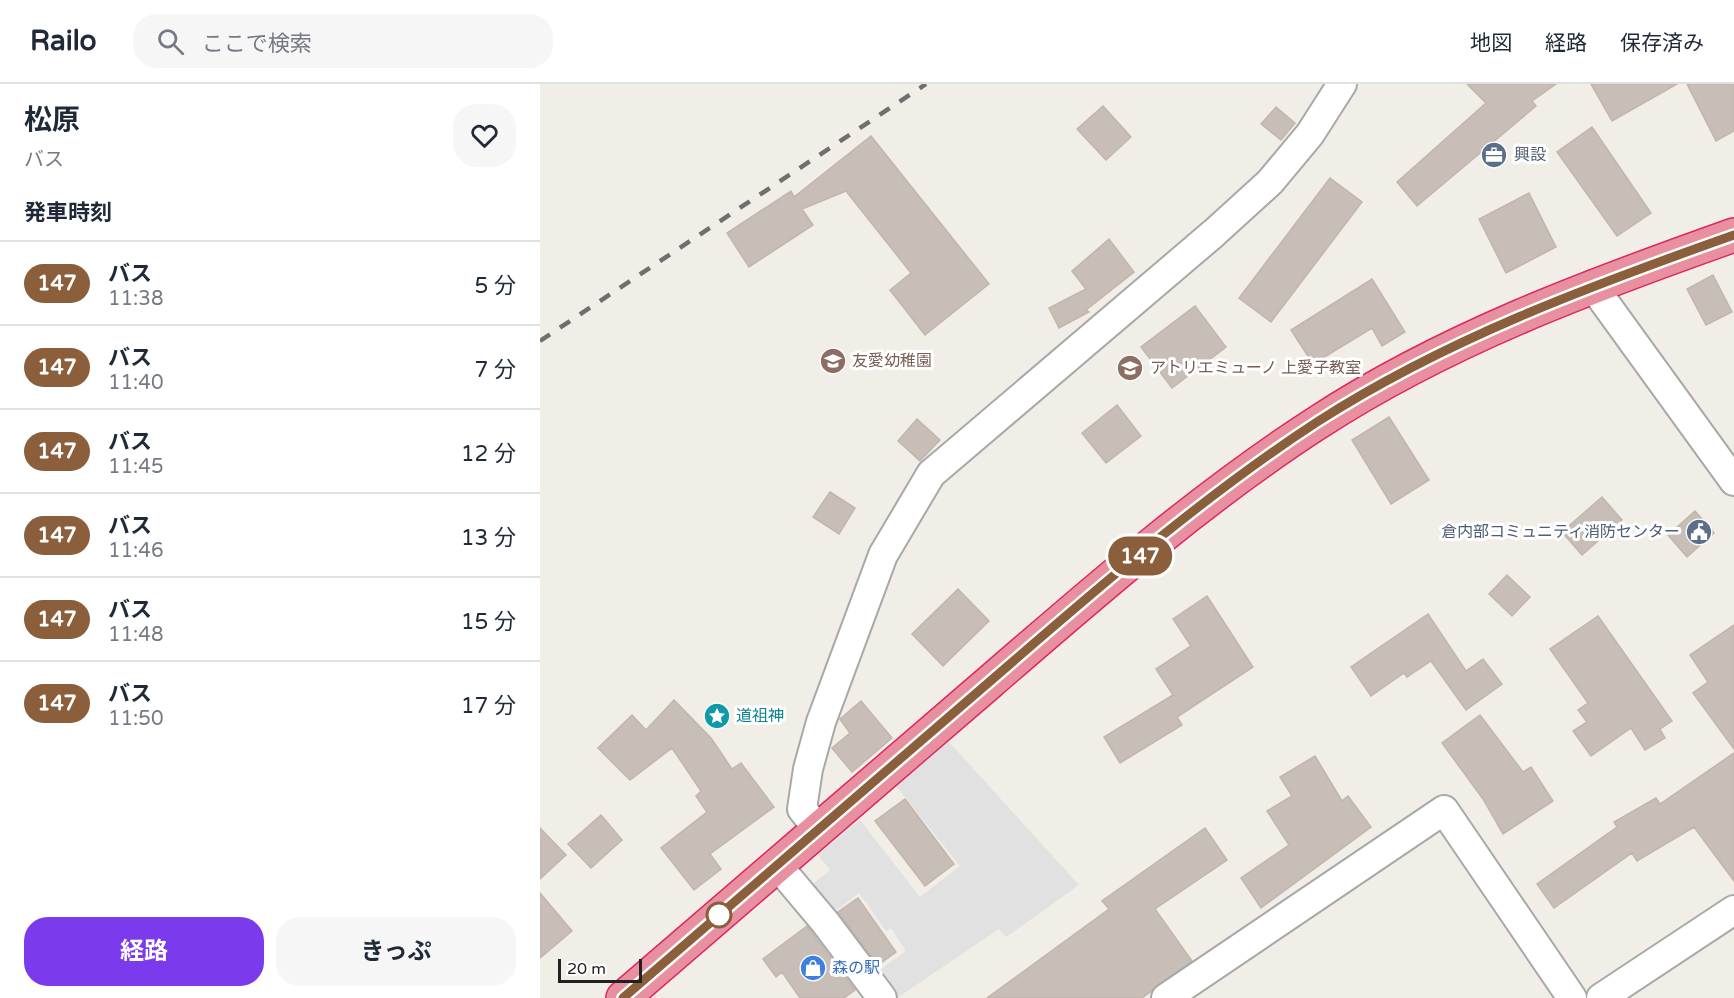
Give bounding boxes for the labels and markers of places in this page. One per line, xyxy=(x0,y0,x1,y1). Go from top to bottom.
office icon: 興設 xyxy=(1479,140,1509,170)
place label: 興設 xyxy=(1514,145,1546,165)
school or university icon: 友愛幼稚園 xyxy=(818,346,848,376)
place label: 友愛幼稚園 xyxy=(852,351,932,371)
school or university icon: アトリエミューノ 上愛子教室 xyxy=(1115,353,1145,383)
place label: アトリエミューノ 上愛子教室 xyxy=(1150,358,1361,378)
public building icon: 倉内部コミュニティ消防センター xyxy=(1684,517,1714,547)
place label: 倉内部コミュニティ消防センター xyxy=(1441,522,1680,542)
place icon: 道祖神 xyxy=(702,701,732,731)
place label: 道祖神 xyxy=(736,706,784,726)
unlabelled marker xyxy=(706,902,732,928)
shop icon: 森の駅 xyxy=(798,953,828,983)
place label: 森の駅 xyxy=(832,958,880,978)

